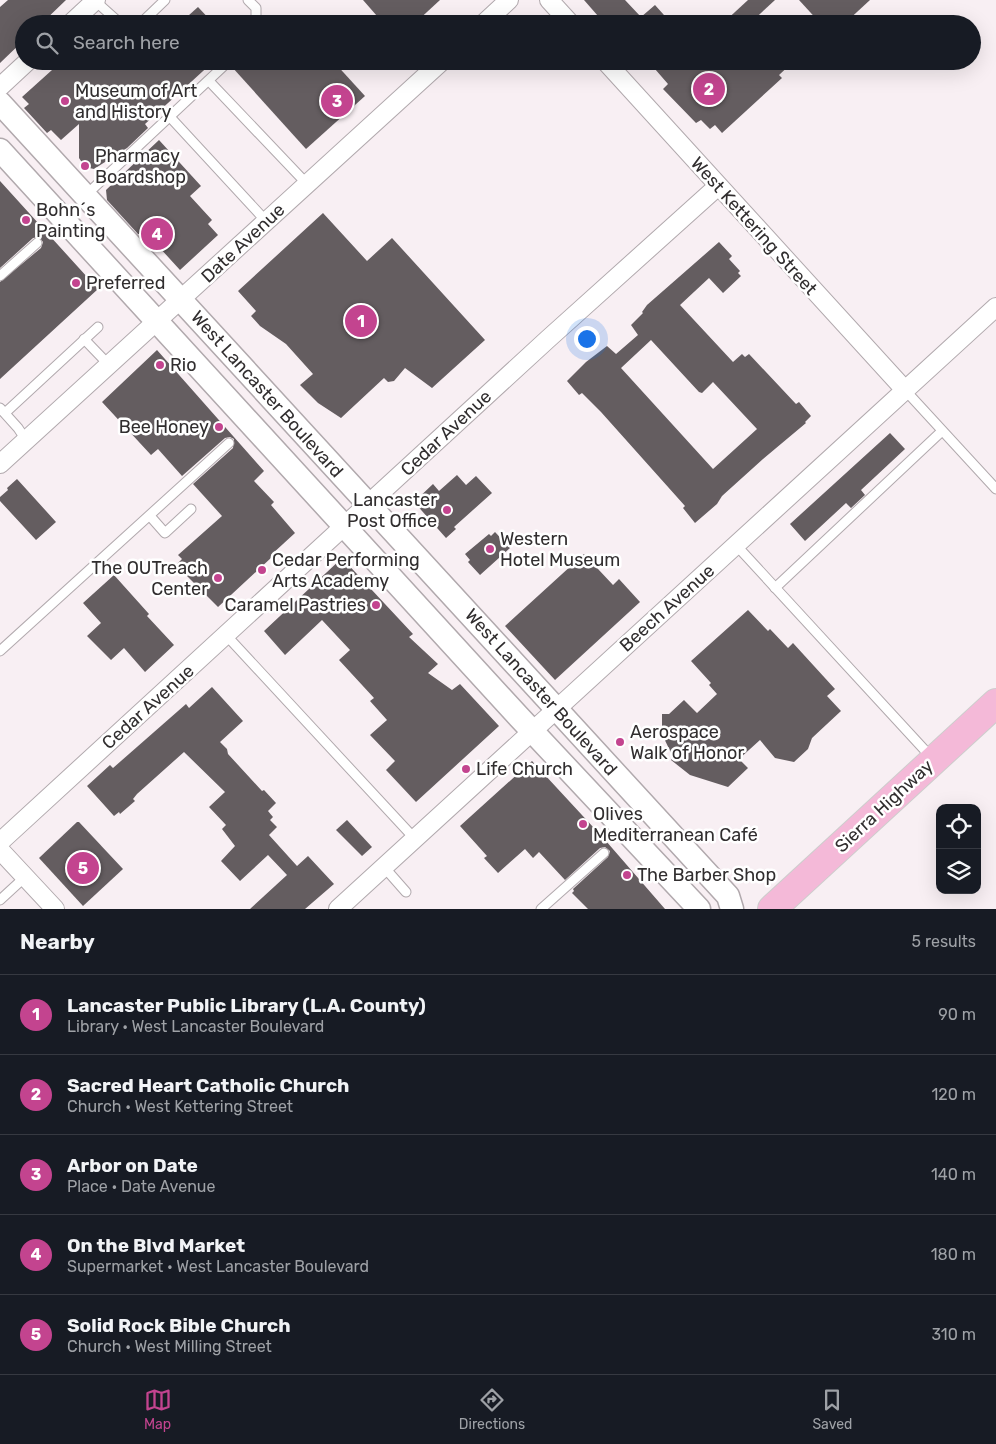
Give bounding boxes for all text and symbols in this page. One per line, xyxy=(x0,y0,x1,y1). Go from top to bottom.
search box xyxy=(15,15,981,70)
icon: search xyxy=(33,29,61,57)
text: Search here xyxy=(73,31,180,54)
pin: 2 xyxy=(693,70,725,108)
place label: Museum of Art and History xyxy=(75,80,197,123)
pin: 3 xyxy=(321,82,353,120)
marker: Museum of Art and History xyxy=(59,95,71,107)
place label: Pharmacy Boardshop xyxy=(95,145,186,188)
street label: West Kettering Street xyxy=(686,152,822,300)
marker: Pharmacy Boardshop xyxy=(79,160,91,172)
place label: Bohn´s Painting xyxy=(36,199,106,242)
street label: Date Avenue xyxy=(197,199,289,287)
marker: Bohn´s Painting xyxy=(20,214,32,226)
pin: 4 xyxy=(141,215,173,253)
place label: Preferred xyxy=(86,272,165,294)
marker: Preferred xyxy=(70,277,82,289)
pin: 1 xyxy=(345,302,377,340)
street label: West Lancaster Boulevard xyxy=(186,306,348,482)
your location xyxy=(574,326,600,352)
place label: Rio xyxy=(170,354,196,376)
marker: Rio xyxy=(154,359,166,371)
street label: Cedar Avenue xyxy=(396,385,496,481)
place label: Bee Honey xyxy=(119,416,209,438)
marker: Bee Honey xyxy=(213,421,225,433)
place label: Lancaster Post Office xyxy=(347,489,437,532)
marker: Lancaster Post Office xyxy=(441,504,453,516)
place label: Western Hotel Museum xyxy=(500,528,620,571)
marker: Western Hotel Museum xyxy=(484,543,496,555)
place label: Cedar Performing Arts Academy xyxy=(272,549,420,592)
place label: The OUTreach Center xyxy=(91,557,208,600)
street label: Beech Avenue xyxy=(615,560,719,656)
marker: Cedar Performing Arts Academy xyxy=(256,564,268,576)
marker: The OUTreach Center xyxy=(212,572,224,584)
place label: Caramel Pastries xyxy=(225,594,366,616)
marker: Caramel Pastries xyxy=(370,599,382,611)
street label: West Lancaster Boulevard xyxy=(460,604,622,780)
street label: Cedar Avenue xyxy=(97,660,199,754)
place label: Aerospace Walk of Honor xyxy=(630,721,744,764)
marker: Aerospace Walk of Honor xyxy=(614,736,626,748)
street label: Sierra Highway xyxy=(830,755,938,857)
place label: Life Church xyxy=(476,758,573,780)
marker: Life Church xyxy=(460,763,472,775)
place label: Olives Mediterranean Café xyxy=(593,803,758,846)
map controls xyxy=(936,804,981,894)
button: locate xyxy=(936,804,981,849)
marker: Olives Mediterranean Café xyxy=(577,818,589,830)
pin: 5 xyxy=(67,849,99,887)
button: layers xyxy=(936,849,981,894)
place label: The Barber Shop xyxy=(637,864,776,886)
marker: The Barber Shop xyxy=(621,869,633,881)
text: Nearby xyxy=(20,929,95,954)
text: 5 results xyxy=(912,932,976,951)
text: Lancaster Public Library (L.A. County) xyxy=(67,994,426,1017)
text: 1 xyxy=(32,1005,40,1024)
text: 90 m xyxy=(938,1005,976,1024)
text: Library · West Lancaster Boulevard xyxy=(67,1017,324,1036)
text: Sacred Heart Catholic Church xyxy=(67,1074,349,1097)
text: 2 xyxy=(31,1085,41,1104)
text: 120 m xyxy=(931,1085,976,1104)
text: Church · West Kettering Street xyxy=(67,1097,293,1116)
text: Arbor on Date xyxy=(67,1154,198,1177)
text: 3 xyxy=(31,1165,41,1184)
text: 140 m xyxy=(931,1165,976,1184)
text: Place · Date Avenue xyxy=(67,1177,215,1196)
text: On the Blvd Market xyxy=(67,1234,245,1257)
text: 4 xyxy=(31,1245,41,1264)
text: 180 m xyxy=(931,1245,976,1264)
text: Supermarket · West Lancaster Boulevard xyxy=(67,1257,369,1276)
text: Solid Rock Bible Church xyxy=(67,1314,291,1337)
text: 5 xyxy=(31,1325,41,1344)
text: 310 m xyxy=(932,1325,976,1344)
text: Church · West Milling Street xyxy=(67,1337,272,1356)
tab: Map xyxy=(144,1386,172,1433)
tab: Directions xyxy=(459,1386,525,1433)
tab: Saved xyxy=(812,1386,852,1433)

